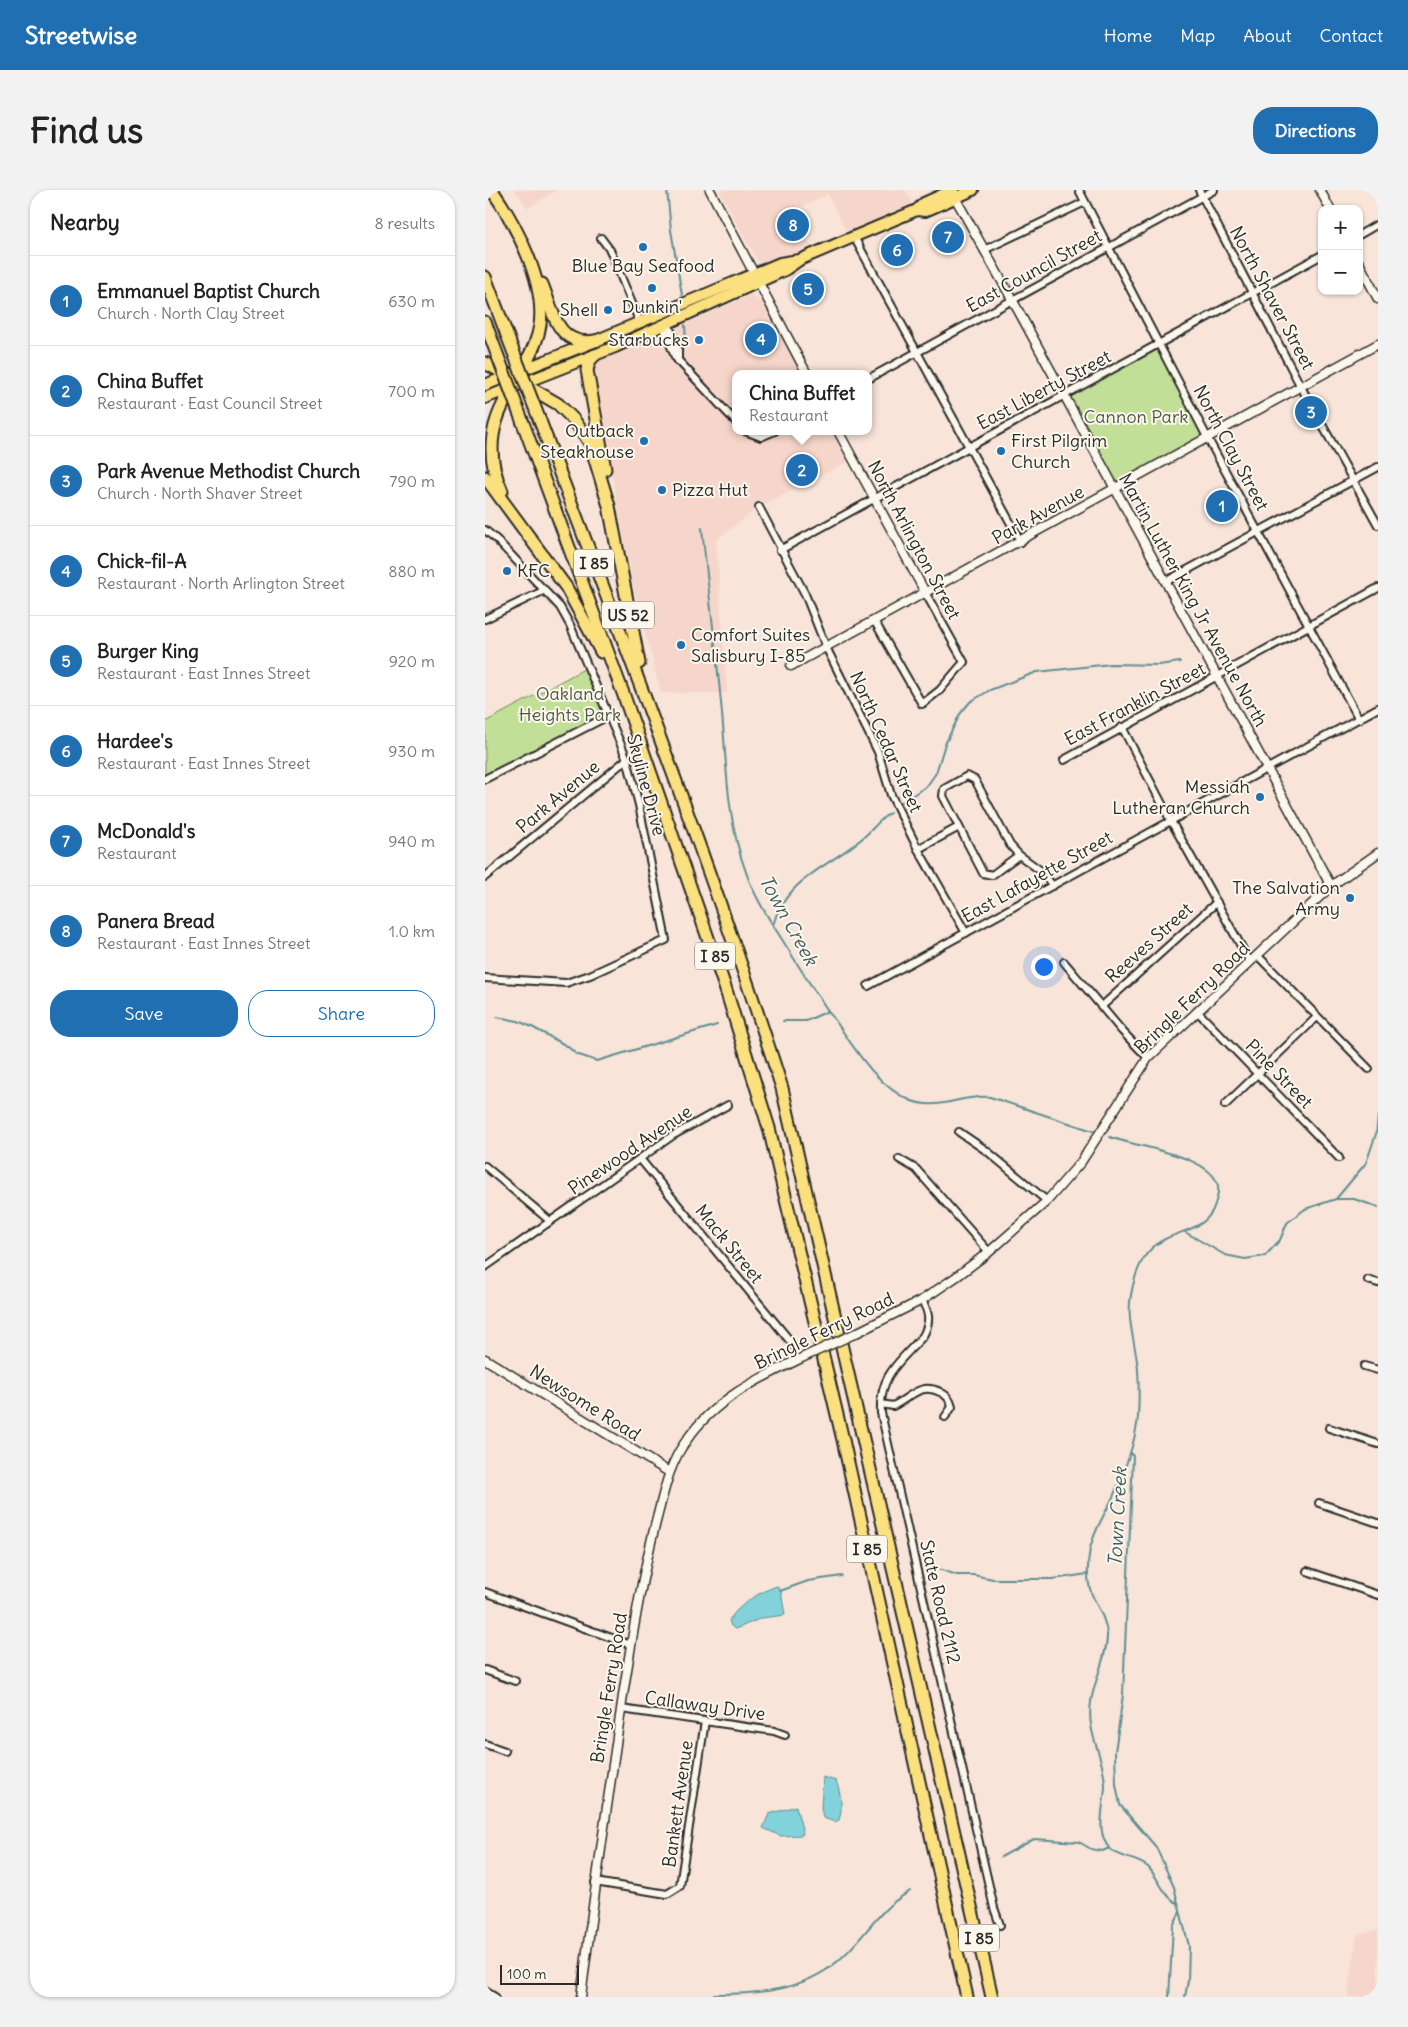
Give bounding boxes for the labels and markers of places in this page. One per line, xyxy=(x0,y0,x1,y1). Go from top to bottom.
pin: 8 xyxy=(777,206,809,244)
pin: 7 xyxy=(932,218,964,256)
pin: 6 xyxy=(881,231,913,269)
marker: Blue Bay Seafood xyxy=(637,241,649,253)
place label: Blue Bay Seafood xyxy=(571,254,715,277)
pin: 5 xyxy=(792,270,824,308)
marker: Dunkin' xyxy=(646,282,658,294)
place label: Dunkin' xyxy=(622,295,682,318)
place label: Shell xyxy=(560,298,598,321)
marker: Shell xyxy=(602,304,614,316)
pin: 4 xyxy=(745,320,777,358)
place label: Starbucks xyxy=(609,328,689,351)
marker: Starbucks xyxy=(693,334,705,346)
pin: 3 xyxy=(1295,393,1327,431)
place label: Outback Steakhouse xyxy=(540,419,634,463)
place label: First Pilgrim Church xyxy=(1011,429,1107,473)
marker: Outback Steakhouse xyxy=(638,435,650,447)
marker: First Pilgrim Church xyxy=(995,445,1007,457)
pin: 2 xyxy=(786,451,818,489)
place label: Pizza Hut xyxy=(672,478,748,501)
marker: Pizza Hut xyxy=(656,484,668,496)
pin: 1 xyxy=(1206,487,1238,525)
place label: KFC xyxy=(517,559,550,582)
marker: KFC xyxy=(501,565,513,577)
place label: Comfort Suites Salisbury I-85 xyxy=(691,623,810,667)
marker: Comfort Suites Salisbury I-85 xyxy=(675,639,687,651)
place label: Messiah Lutheran Church xyxy=(1112,775,1250,819)
marker: Messiah Lutheran Church xyxy=(1254,791,1266,803)
place label: The Salvation Army xyxy=(1232,876,1340,920)
marker: The Salvation Army xyxy=(1344,892,1356,904)

